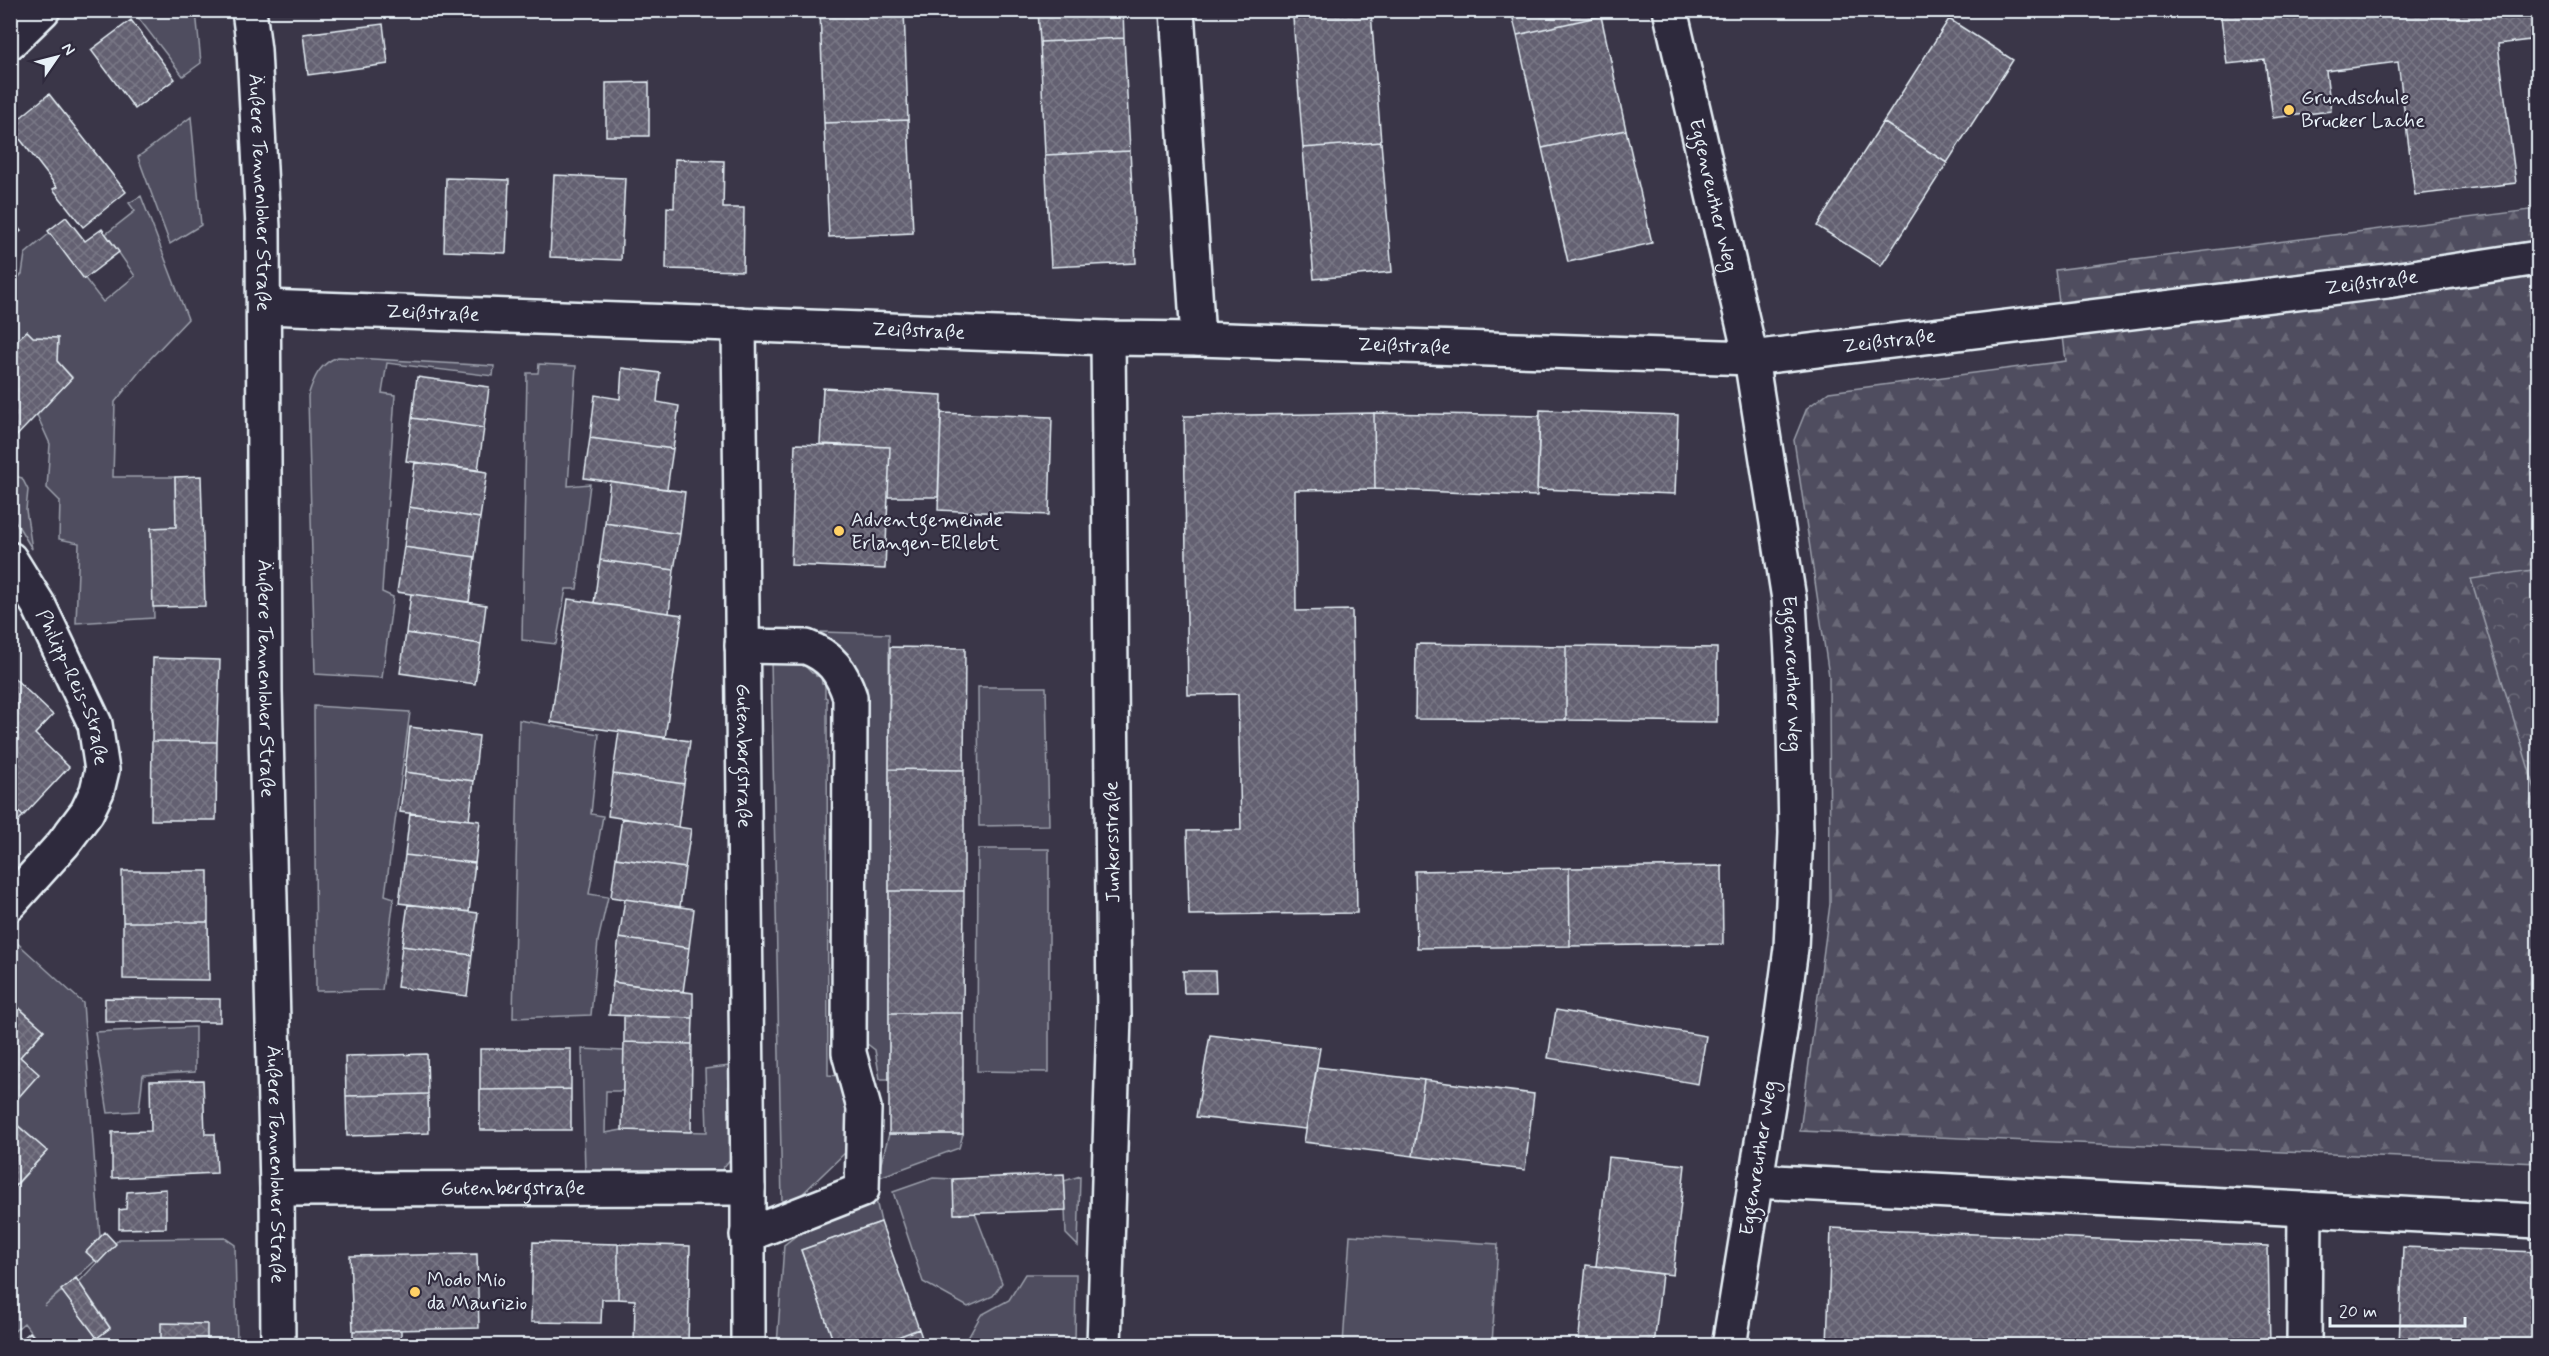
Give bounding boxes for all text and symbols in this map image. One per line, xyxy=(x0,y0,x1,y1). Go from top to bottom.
north arrow xyxy=(27,27,87,87)
text: N xyxy=(56,39,80,60)
street label: Äußere Tennenloher Straße xyxy=(242,73,277,312)
place label: Grundschule Brucker Lache xyxy=(2301,85,2425,135)
marker: Grundschule Brucker Lache xyxy=(2282,103,2296,117)
street label: Eggenreuther Weg xyxy=(1682,116,1744,275)
street label: Zeißstraße xyxy=(2324,263,2420,302)
street label: Zeißstraße xyxy=(386,298,480,328)
street label: Zeißstraße xyxy=(871,316,966,346)
street label: Zeißstraße xyxy=(1841,322,1937,360)
street label: Zeißstraße xyxy=(1357,331,1452,361)
place label: Adventgemeinde Erlangen-ERlebt xyxy=(851,507,1003,557)
marker: Adventgemeinde Erlangen-ERlebt xyxy=(832,524,846,538)
street label: Äußere Tennenloher Straße xyxy=(251,559,281,798)
street label: Eggenreuther Weg xyxy=(1774,595,1808,752)
street label: Philipp-Reis-Straße xyxy=(29,605,115,767)
street label: Gutenbergstraße xyxy=(728,683,758,829)
street label: Junkersstraße xyxy=(1098,781,1128,903)
street label: Äußere Tennenloher Straße xyxy=(260,1045,291,1284)
street label: Eggenreuther Weg xyxy=(1733,1079,1787,1238)
street label: Gutenbergstraße xyxy=(441,1175,586,1204)
place label: Modo Mio da Maurizio xyxy=(427,1267,527,1317)
marker: Modo Mio da Maurizio xyxy=(408,1285,422,1299)
scale bar xyxy=(2330,1290,2465,1328)
text: 20 m xyxy=(2339,1300,2377,1324)

